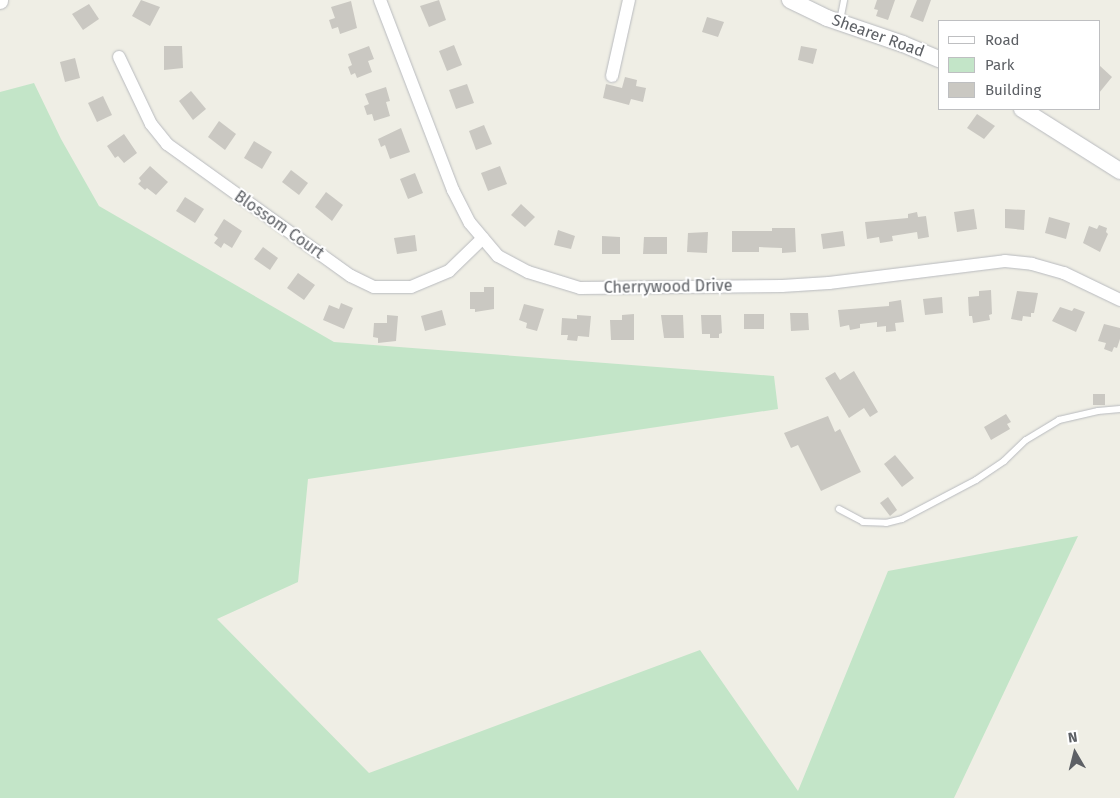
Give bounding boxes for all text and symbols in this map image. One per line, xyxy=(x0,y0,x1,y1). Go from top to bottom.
street label: Shearer Road xyxy=(829,10,927,62)
legend xyxy=(938,20,1100,110)
text: Road xyxy=(985,31,1020,49)
text: Park xyxy=(985,56,1015,74)
text: Building xyxy=(985,81,1041,99)
street label: Blossom Court xyxy=(230,187,328,263)
street label: Cherrywood Drive xyxy=(604,276,732,298)
north arrow xyxy=(1050,728,1100,778)
text: N xyxy=(1067,729,1079,747)

